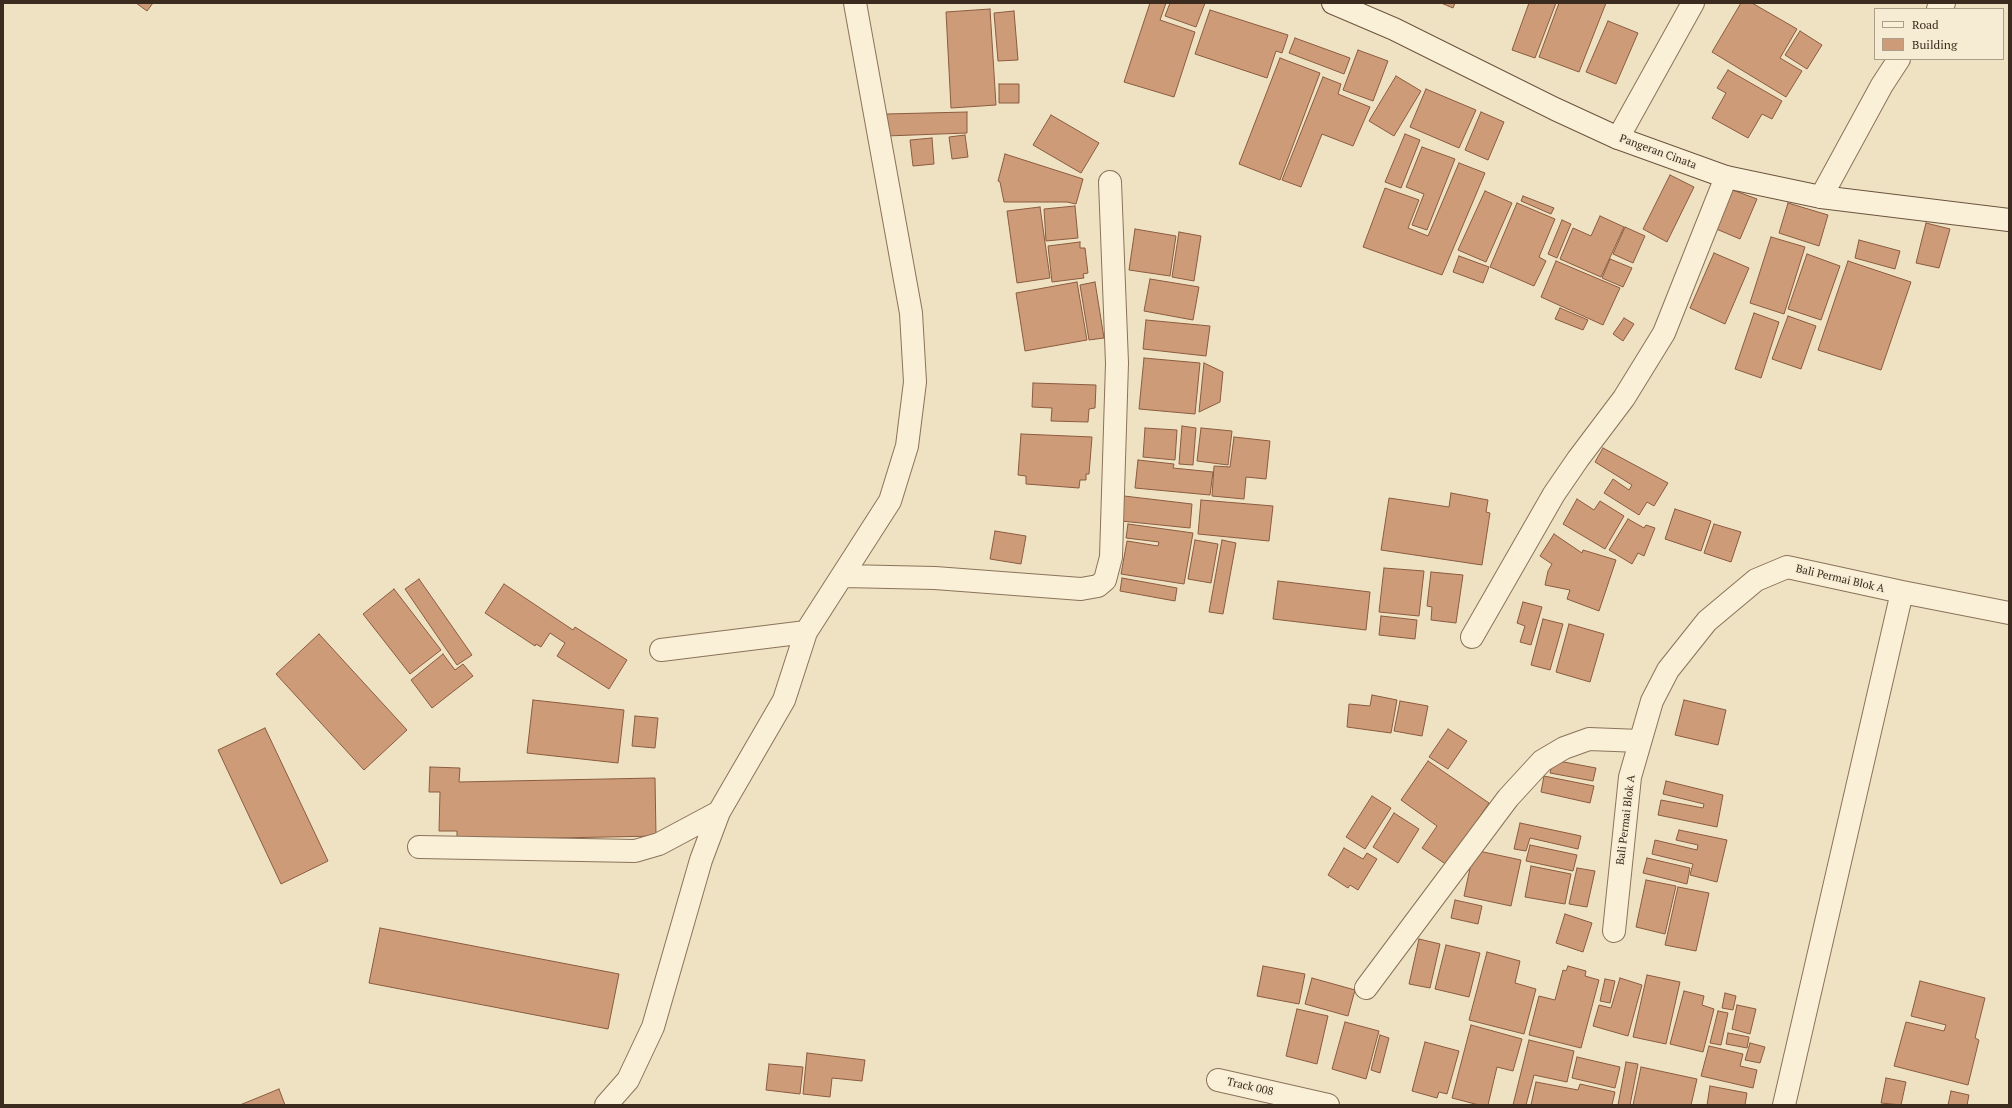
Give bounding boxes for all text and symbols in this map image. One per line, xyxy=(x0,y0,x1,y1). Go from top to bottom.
legend xyxy=(1874,8,2004,60)
text: Road xyxy=(1912,17,1939,32)
text: Building xyxy=(1912,37,1957,52)
street label: Pangeran Cinata xyxy=(1618,132,1698,172)
street label: Bali Permai Blok A xyxy=(1794,562,1886,596)
street label: Bali Permai Blok A xyxy=(1614,774,1638,866)
street label: Track 008 xyxy=(1225,1075,1275,1099)

